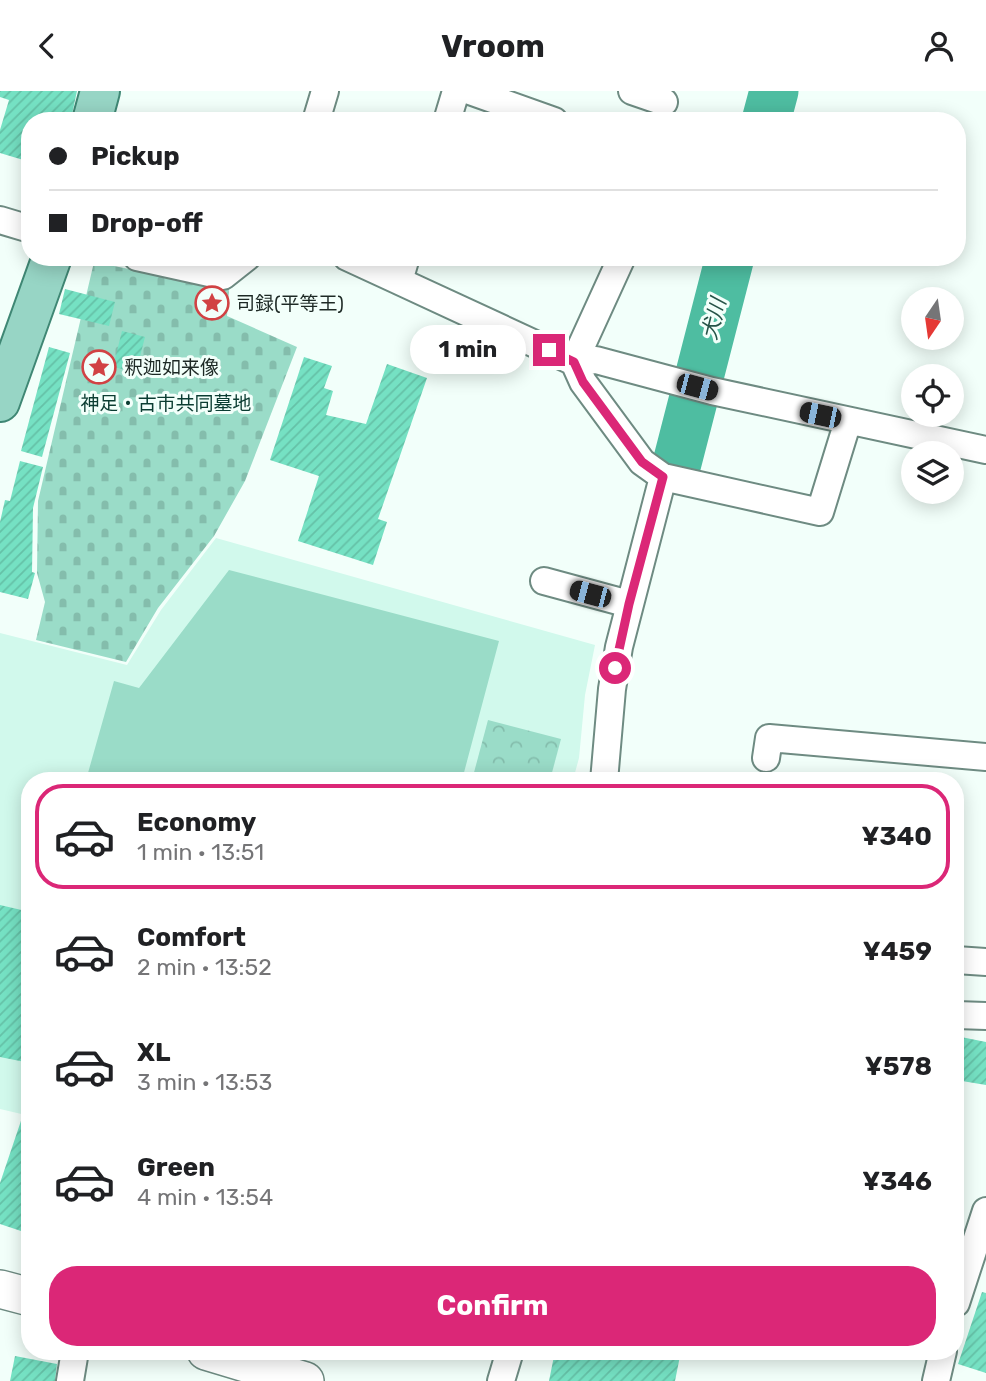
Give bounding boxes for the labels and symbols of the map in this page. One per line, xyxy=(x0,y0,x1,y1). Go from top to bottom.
place icon: 司録(平等王) xyxy=(193,284,231,322)
north arrow xyxy=(901,287,964,350)
place label: 司録(平等王) xyxy=(236,292,344,315)
water label: 犬川 xyxy=(696,294,731,342)
callout: 1 min xyxy=(409,325,524,375)
route end xyxy=(533,334,565,366)
place icon: 釈迦如来像 xyxy=(80,348,118,386)
place label: 釈迦如来像 xyxy=(124,356,219,379)
car xyxy=(674,371,721,403)
park label: 神足・古市共同墓地 xyxy=(80,392,252,415)
car xyxy=(798,400,843,430)
car xyxy=(567,578,614,610)
route start xyxy=(599,652,631,684)

